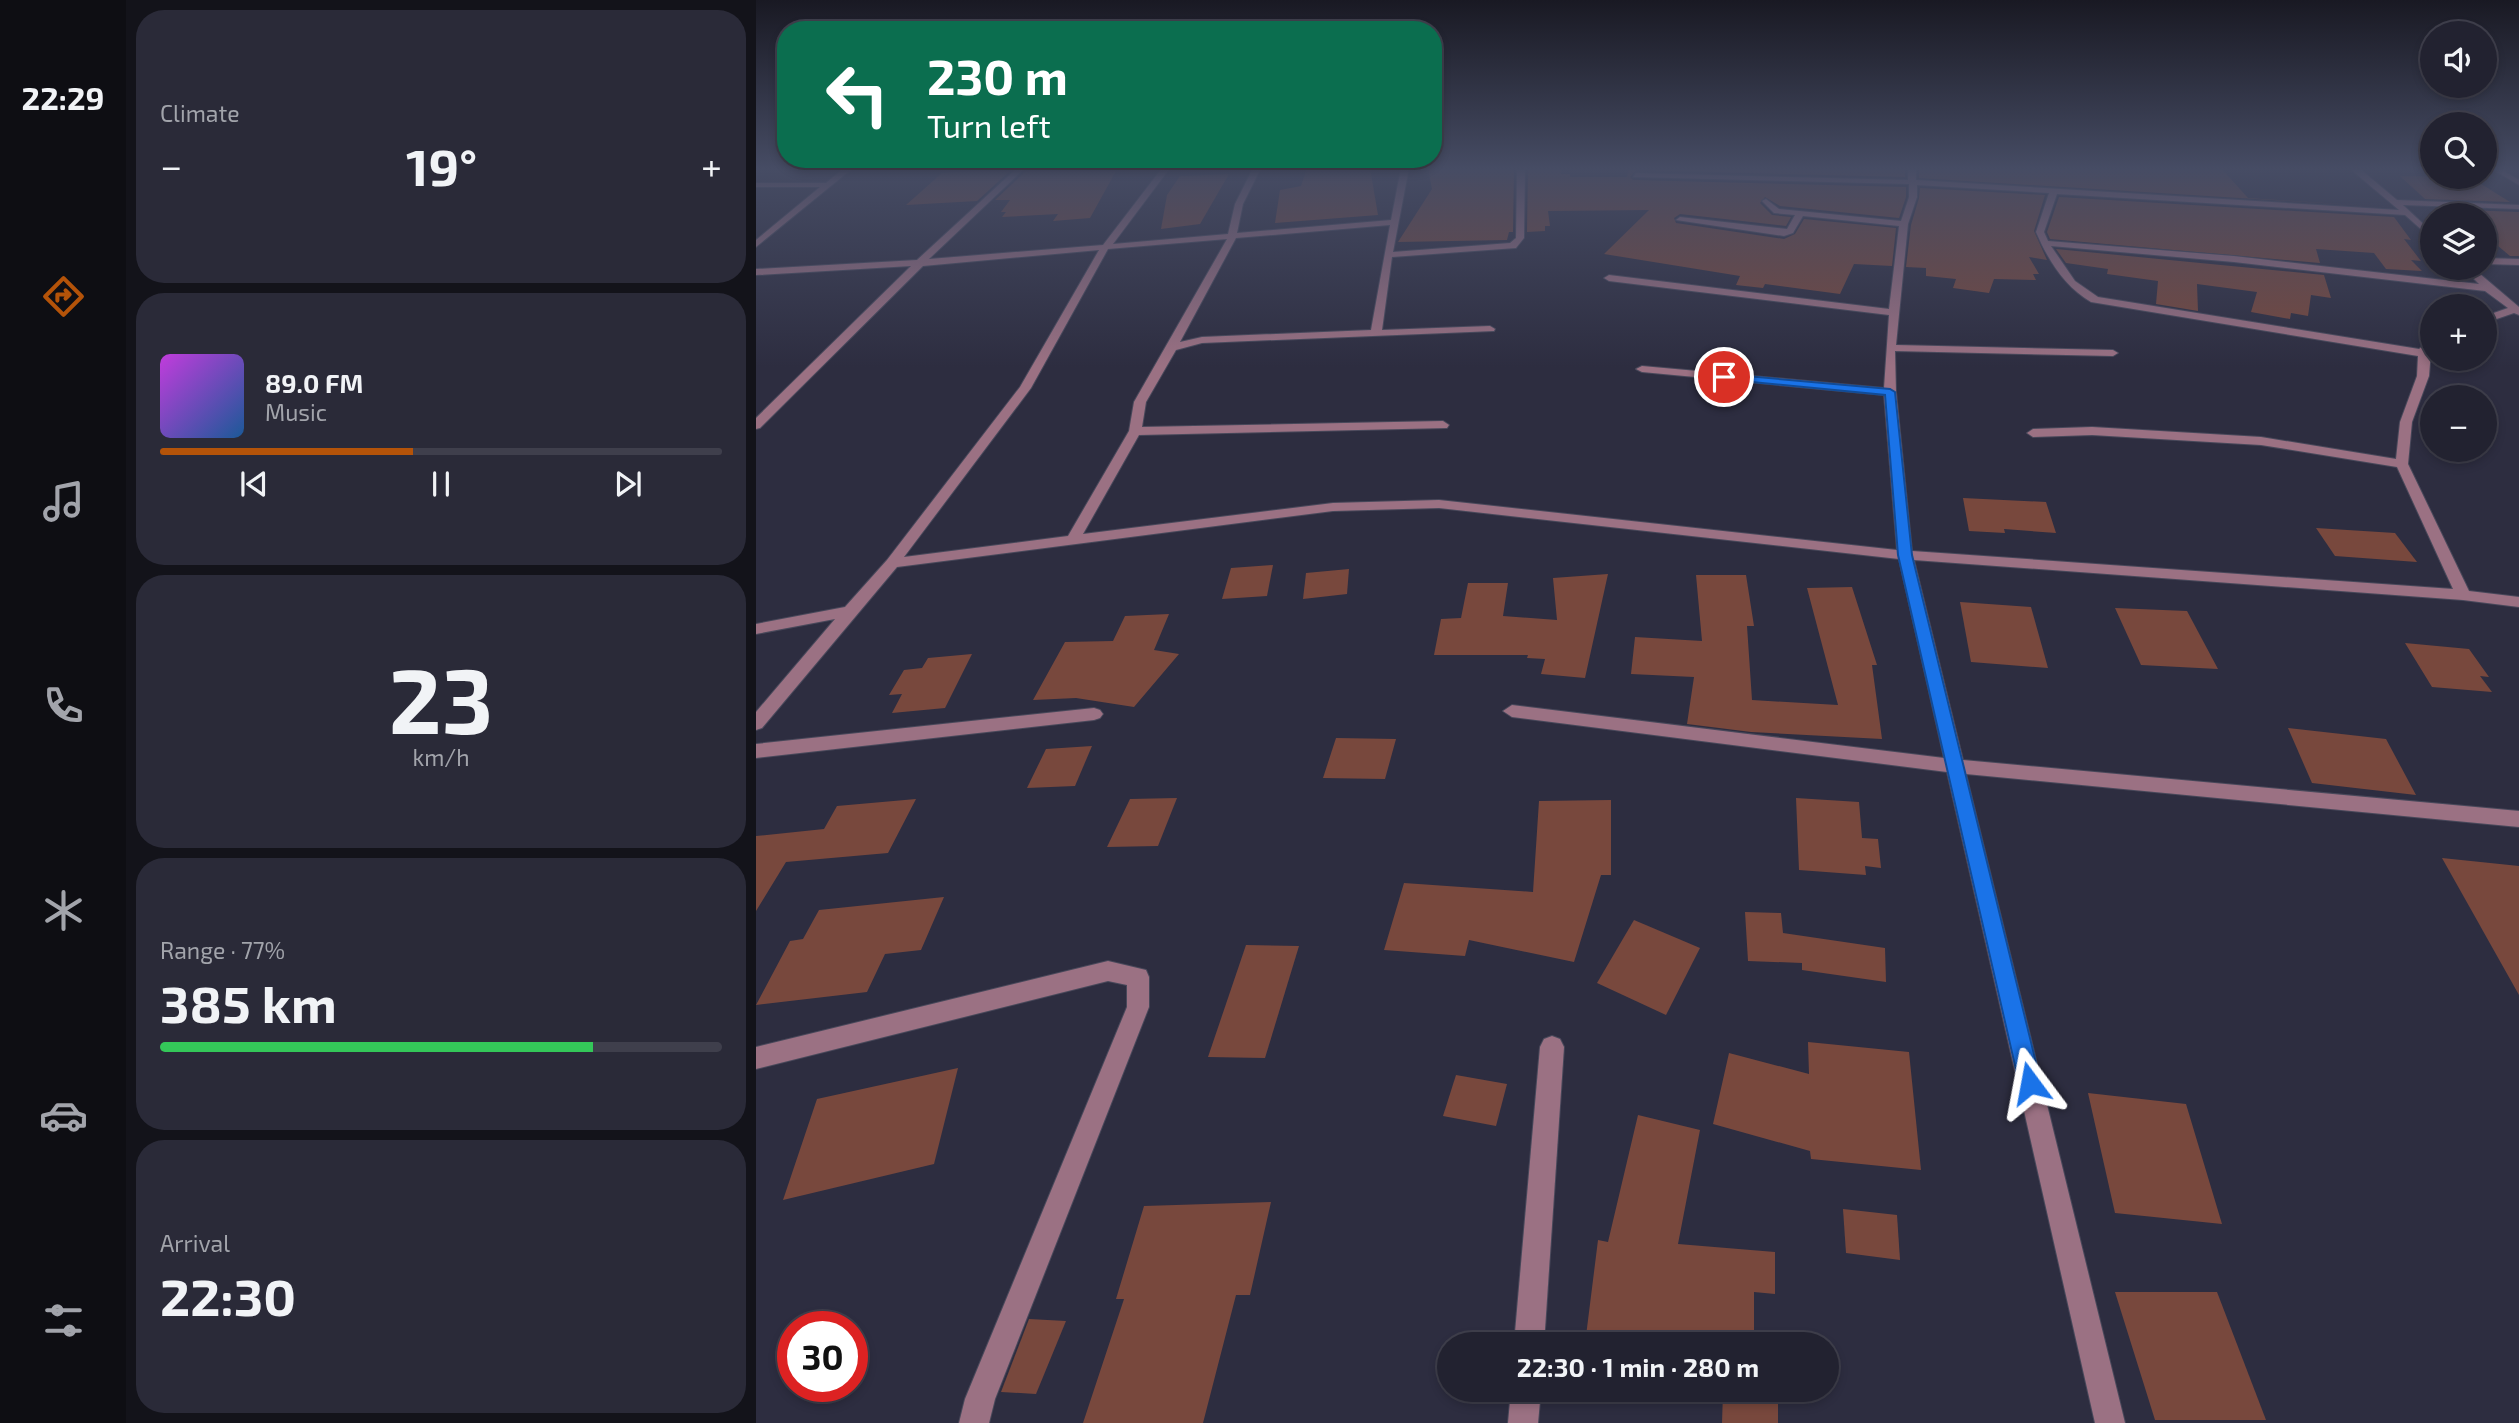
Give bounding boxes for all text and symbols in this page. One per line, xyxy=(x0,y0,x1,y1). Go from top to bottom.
map controls xyxy=(2420,21,2497,462)
button: sound xyxy=(2420,21,2497,98)
text: 230 m xyxy=(927,46,1068,105)
icon: left xyxy=(812,49,903,140)
text: 22:29 xyxy=(22,78,104,116)
text: Climate xyxy=(160,99,240,127)
text: Turn left xyxy=(927,106,1051,144)
button: search xyxy=(2420,112,2497,189)
text: 19° xyxy=(406,134,477,196)
text: − xyxy=(160,142,182,188)
text: + xyxy=(701,142,722,188)
button: layers xyxy=(2420,203,2497,280)
icon: directions xyxy=(39,272,88,321)
button: + xyxy=(2420,294,2497,371)
pin xyxy=(1694,347,1754,407)
icon: arrive xyxy=(1705,358,1743,396)
text: 89.0 FM xyxy=(265,367,363,398)
button: − xyxy=(2420,385,2497,462)
text: Music xyxy=(265,398,327,426)
icon: previous xyxy=(235,465,273,503)
icon: pause xyxy=(422,465,460,503)
icon: next xyxy=(609,465,647,503)
icon: music xyxy=(39,477,88,526)
text: 23 xyxy=(389,643,493,752)
icon: phone xyxy=(39,681,88,730)
text: km/h xyxy=(412,743,470,771)
icon: climate xyxy=(39,886,88,935)
text: Range · 77% xyxy=(160,936,285,964)
text: 385 km xyxy=(160,971,337,1033)
position arrow xyxy=(1993,1046,2067,1120)
icon: car xyxy=(39,1091,88,1140)
text: Arrival xyxy=(160,1229,230,1257)
text: 22:30 xyxy=(160,1264,296,1326)
icon: filters xyxy=(39,1296,88,1345)
speed limit sign: 30 xyxy=(777,1311,868,1402)
text: 22:30 · 1 min · 280 m xyxy=(1517,1351,1759,1382)

